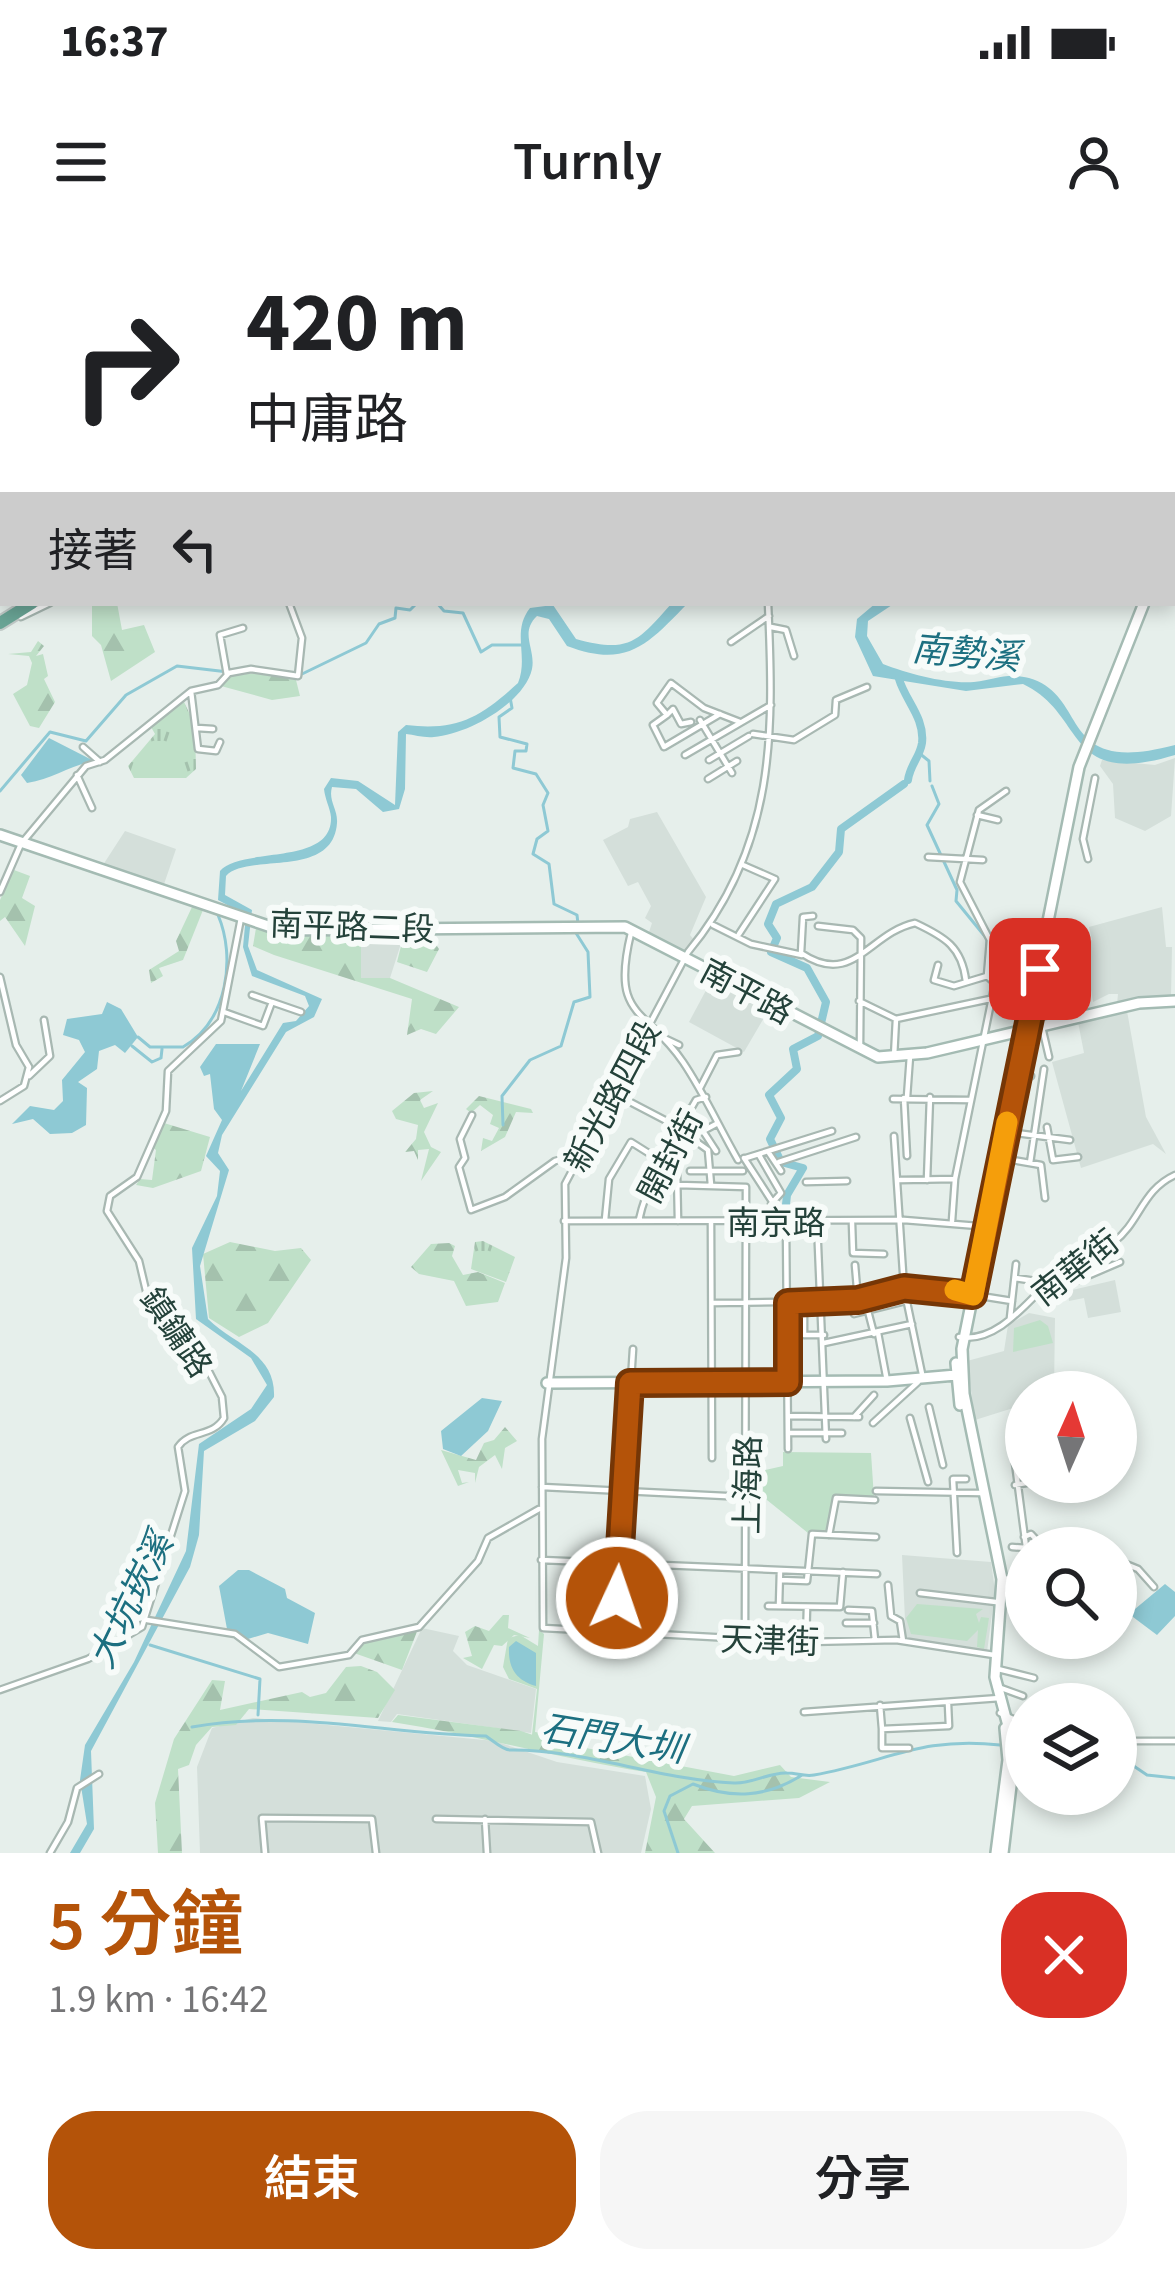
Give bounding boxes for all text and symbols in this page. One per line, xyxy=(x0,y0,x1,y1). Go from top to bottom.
text: 16:37 xyxy=(60,10,169,74)
text: Turnly xyxy=(513,124,662,201)
icon: menu xyxy=(48,129,114,195)
icon: person xyxy=(1061,129,1127,195)
text: 420 m xyxy=(246,264,468,384)
icon: right xyxy=(48,288,204,444)
text: 中庸路 xyxy=(246,383,408,460)
icon: left xyxy=(162,516,228,582)
text: 接著 xyxy=(48,520,138,584)
water label: 南勢溪 xyxy=(910,623,1027,684)
street label: 南平路二段 xyxy=(269,901,435,954)
pin xyxy=(989,918,1091,1020)
icon: arrive xyxy=(1007,936,1073,1002)
street label: 南平路 xyxy=(692,948,801,1036)
street label: 新光路四段 xyxy=(554,1013,673,1181)
street label: 開封街 xyxy=(627,1102,715,1211)
street label: 南京路 xyxy=(727,1200,826,1247)
street label: 南華街 xyxy=(1022,1219,1129,1317)
street label: 鎮鏞路 xyxy=(129,1279,223,1387)
north arrow xyxy=(1005,1371,1137,1503)
map controls xyxy=(1005,1371,1137,1815)
street label: 上海路 xyxy=(724,1435,773,1535)
water label: 大坑崁溪 xyxy=(77,1520,188,1677)
button: search xyxy=(1005,1527,1137,1659)
position arrow xyxy=(554,1535,680,1661)
street label: 天津街 xyxy=(720,1616,820,1667)
button: layers xyxy=(1005,1683,1137,1815)
water label: 石門大圳 xyxy=(538,1703,693,1777)
text: 5 分鐘 xyxy=(48,1875,243,1978)
button: close xyxy=(1001,1892,1127,2018)
text: 1.9 km · 16:42 xyxy=(48,1972,268,2028)
button: 結束 xyxy=(48,2111,576,2249)
button: 分享 xyxy=(600,2111,1127,2249)

